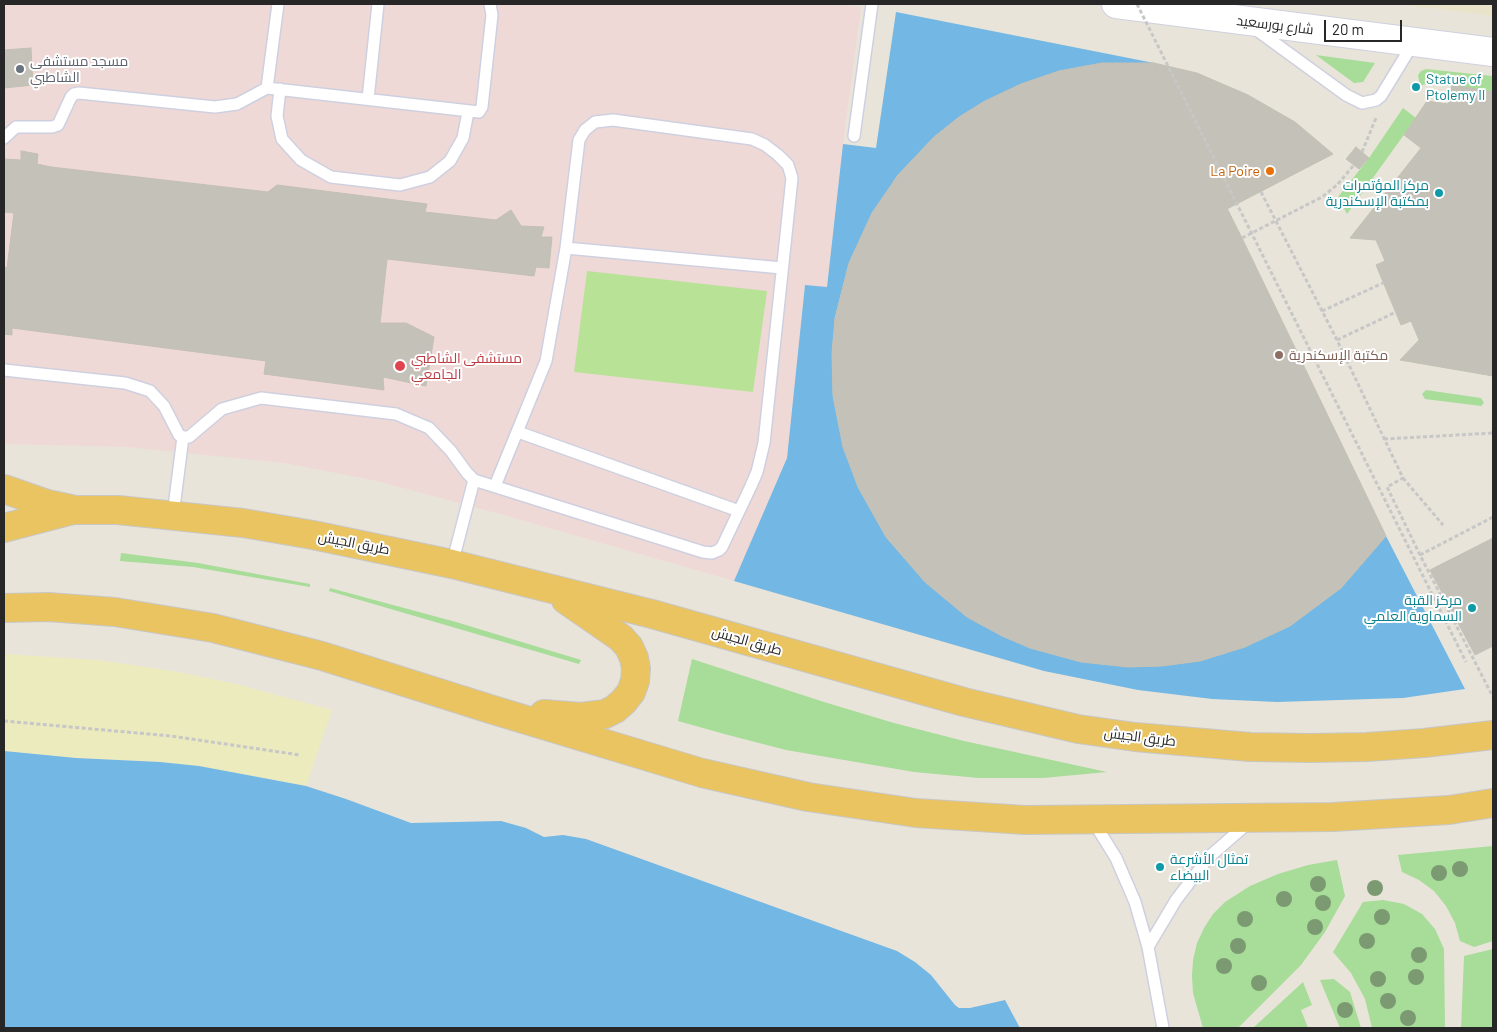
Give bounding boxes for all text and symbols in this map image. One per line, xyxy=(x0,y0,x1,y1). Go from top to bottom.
scale bar xyxy=(1327,10,1404,42)
street label: شارع بورسعيد xyxy=(1236,12,1314,38)
text: 20 m xyxy=(1332,20,1364,38)
place label: مسجد مستشفى الشاطبي xyxy=(30,53,128,85)
marker: مسجد مستشفى الشاطبي xyxy=(14,63,26,75)
place label: Statue of Ptolemy II xyxy=(1426,71,1485,104)
marker: Statue of Ptolemy II xyxy=(1410,81,1422,93)
place label: La Poire xyxy=(1210,163,1260,179)
marker: La Poire xyxy=(1264,165,1276,177)
place label: مركز المؤتمرات بمكتبة الإسكندرية xyxy=(1326,177,1429,210)
marker: مركز المؤتمرات بمكتبة الإسكندرية xyxy=(1433,187,1445,199)
place label: مكتبة الإسكندرية xyxy=(1289,347,1388,363)
marker: مكتبة الإسكندرية xyxy=(1273,349,1285,361)
place label: مستشفى الشاطبي الجامعي xyxy=(411,350,522,382)
marker: مستشفى الشاطبي الجامعي xyxy=(393,359,407,373)
street label: طريق الجيش xyxy=(317,528,391,558)
place label: مركز القبة السماوية العلمي xyxy=(1364,592,1462,624)
marker: مركز القبة السماوية العلمي xyxy=(1466,602,1478,614)
street label: طريق الجيش xyxy=(710,623,784,659)
street label: طريق الجيش xyxy=(1103,724,1177,750)
place label: تمثال الأشرعة البيضاء xyxy=(1170,851,1248,884)
marker: تمثال الأشرعة البيضاء xyxy=(1154,861,1166,873)

